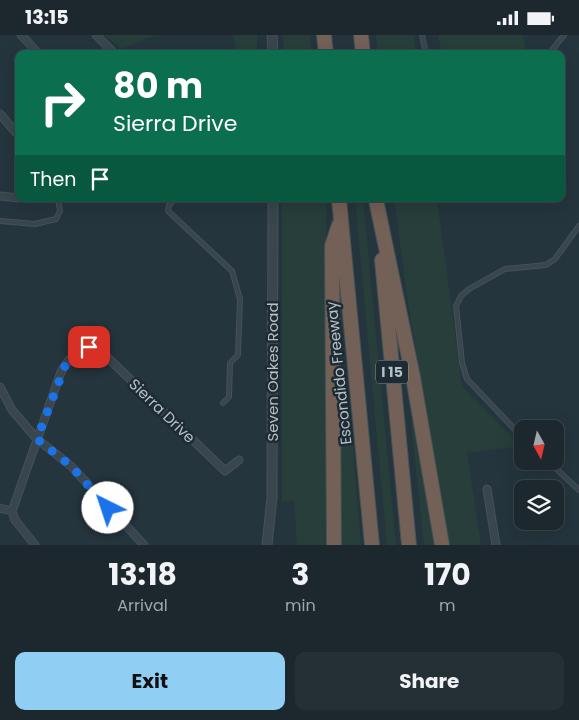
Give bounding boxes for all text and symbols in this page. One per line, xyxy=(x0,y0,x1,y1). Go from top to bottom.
text: 13:15 xyxy=(25,4,69,31)
text: 80 m xyxy=(113,61,203,110)
icon: right xyxy=(30,70,95,135)
text: Sierra Drive xyxy=(113,108,237,139)
icon: arrive xyxy=(86,165,114,193)
text: Then xyxy=(30,166,76,193)
street label: Escondido Freeway xyxy=(320,300,356,446)
street label: Seven Oakes Road xyxy=(262,302,283,442)
pin xyxy=(68,326,110,368)
icon: arrive xyxy=(75,333,103,361)
road number: I 15 xyxy=(376,361,408,383)
street label: Sierra Drive xyxy=(125,374,200,448)
north arrow xyxy=(514,420,564,470)
map controls xyxy=(514,420,564,530)
button: layers xyxy=(514,480,564,530)
position arrow xyxy=(81,481,133,533)
text: 13:18 xyxy=(108,553,177,596)
text: 3 xyxy=(291,553,309,596)
text: 170 xyxy=(424,553,471,596)
text: Arrival xyxy=(117,594,168,617)
text: min xyxy=(285,594,316,617)
text: m xyxy=(439,594,456,617)
button: Exit xyxy=(15,652,285,710)
button: Share xyxy=(295,652,564,710)

